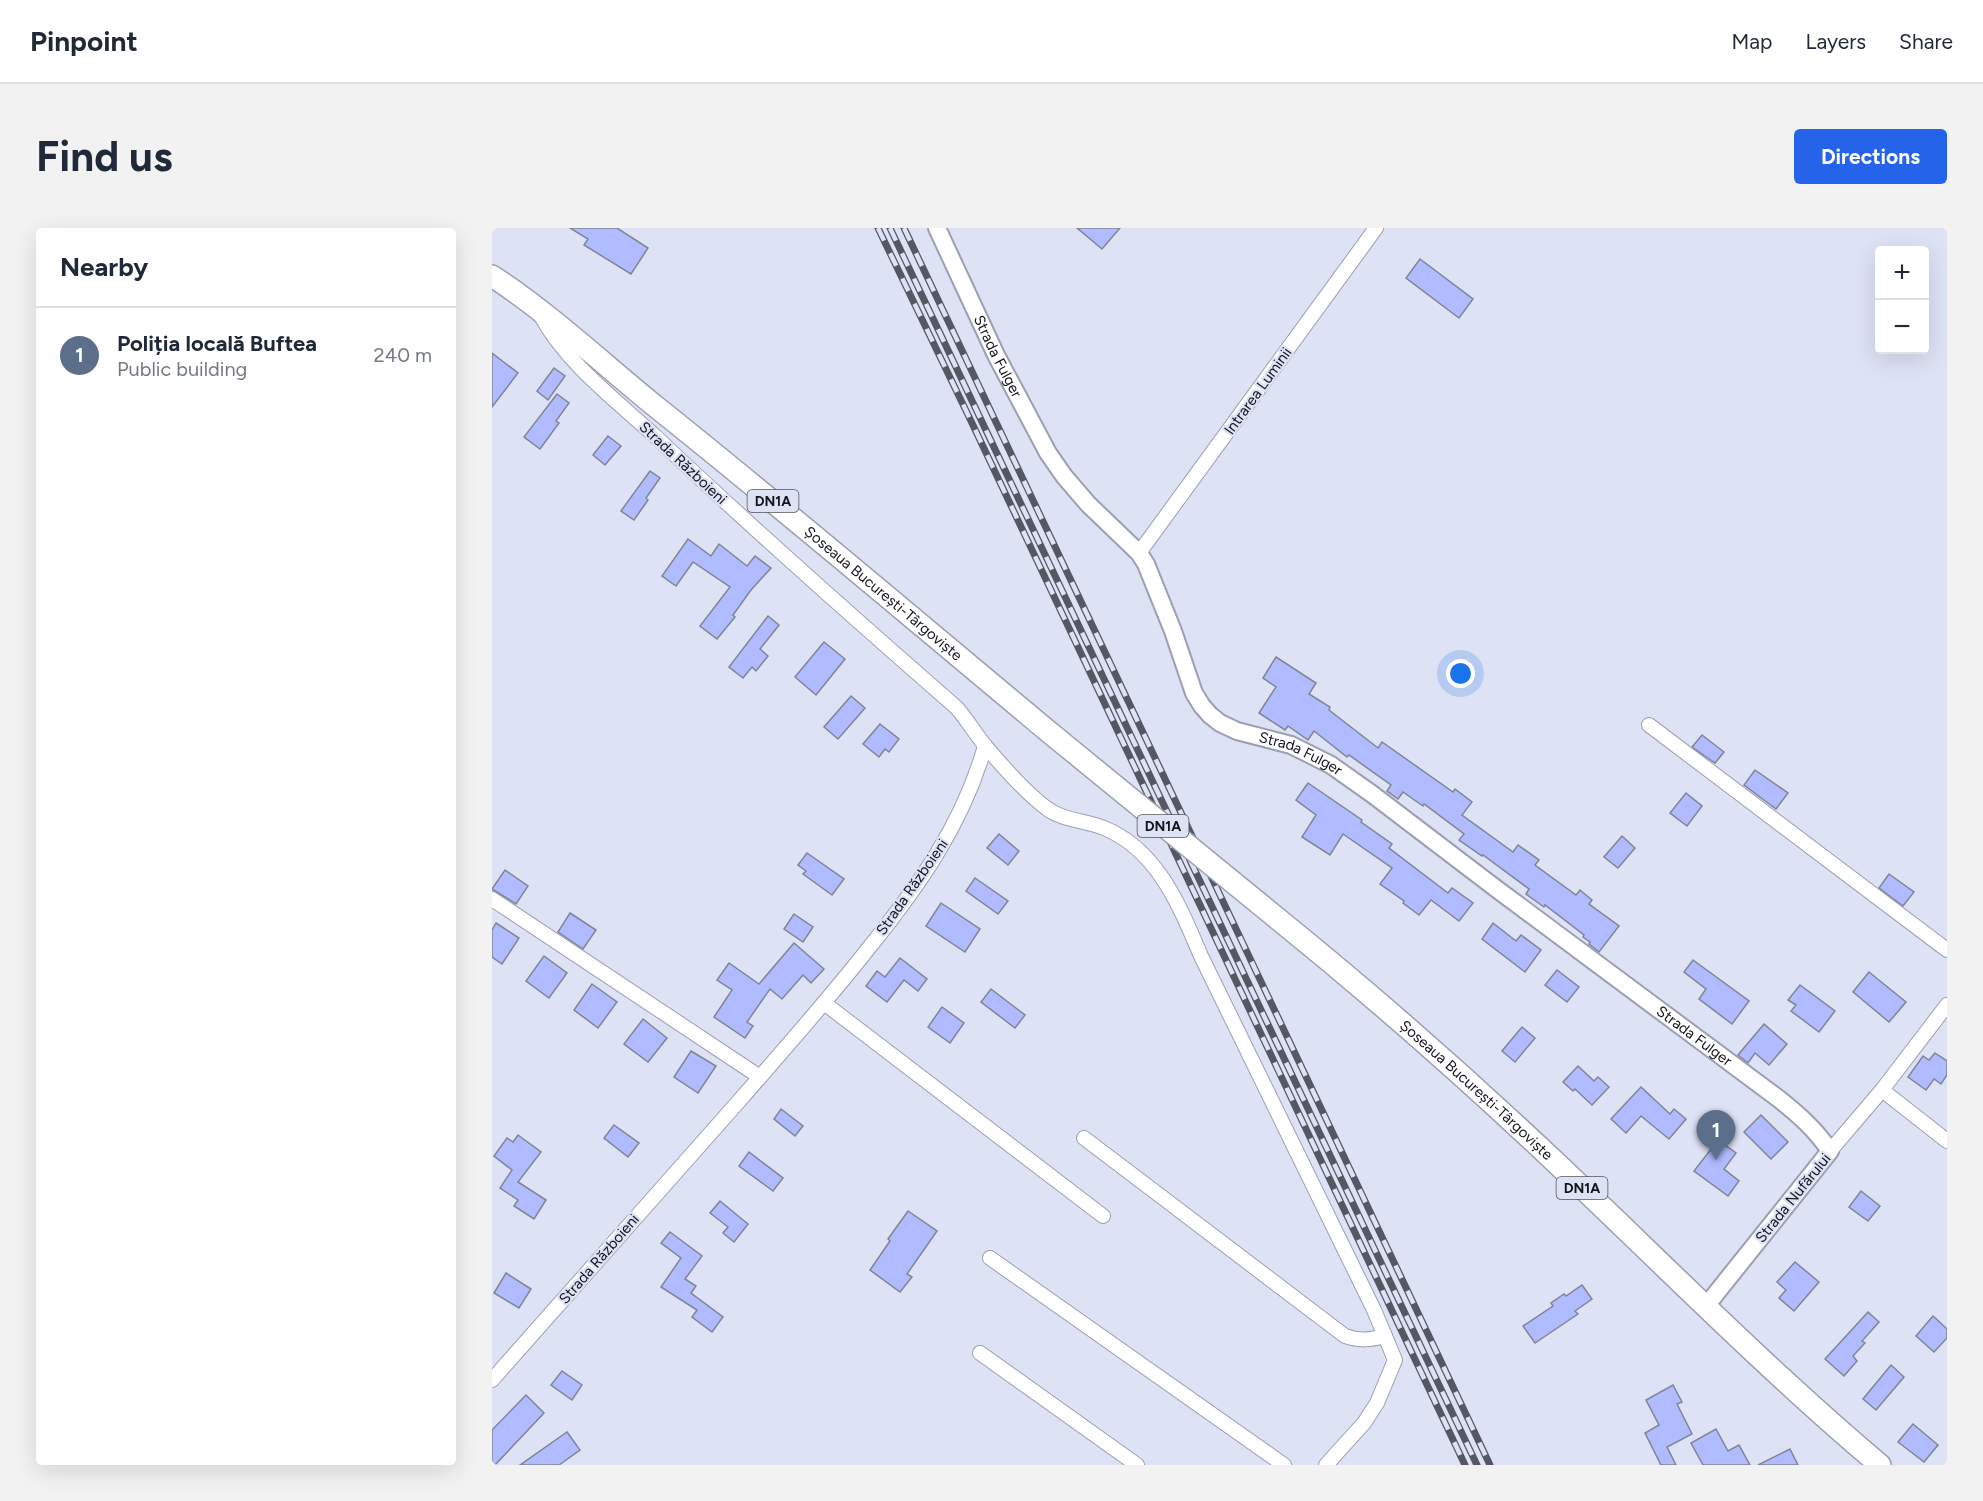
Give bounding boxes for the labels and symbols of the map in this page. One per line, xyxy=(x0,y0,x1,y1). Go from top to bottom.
street label: Strada Fulger xyxy=(970,312,1026,401)
street label: Intrarea Luminii xyxy=(1220,344,1296,438)
street label: Strada Războieni xyxy=(635,418,731,508)
road number: DN1A xyxy=(748,490,798,512)
street label: Șoseaua București-Târgoviște xyxy=(801,522,966,665)
your location xyxy=(1446,659,1475,688)
street label: Strada Fulger xyxy=(1257,728,1346,779)
road number: DN1A xyxy=(1138,815,1188,837)
street label: Strada Războieni xyxy=(872,835,952,939)
street label: Strada Fulger xyxy=(1653,1002,1736,1070)
street label: Șoseaua București-Târgoviște xyxy=(1396,1016,1556,1164)
pin: 1 xyxy=(1696,1110,1736,1160)
street label: Strada Nufărului xyxy=(1752,1150,1834,1246)
road number: DN1A xyxy=(1556,1177,1608,1199)
street label: Strada Războieni xyxy=(555,1210,643,1308)

